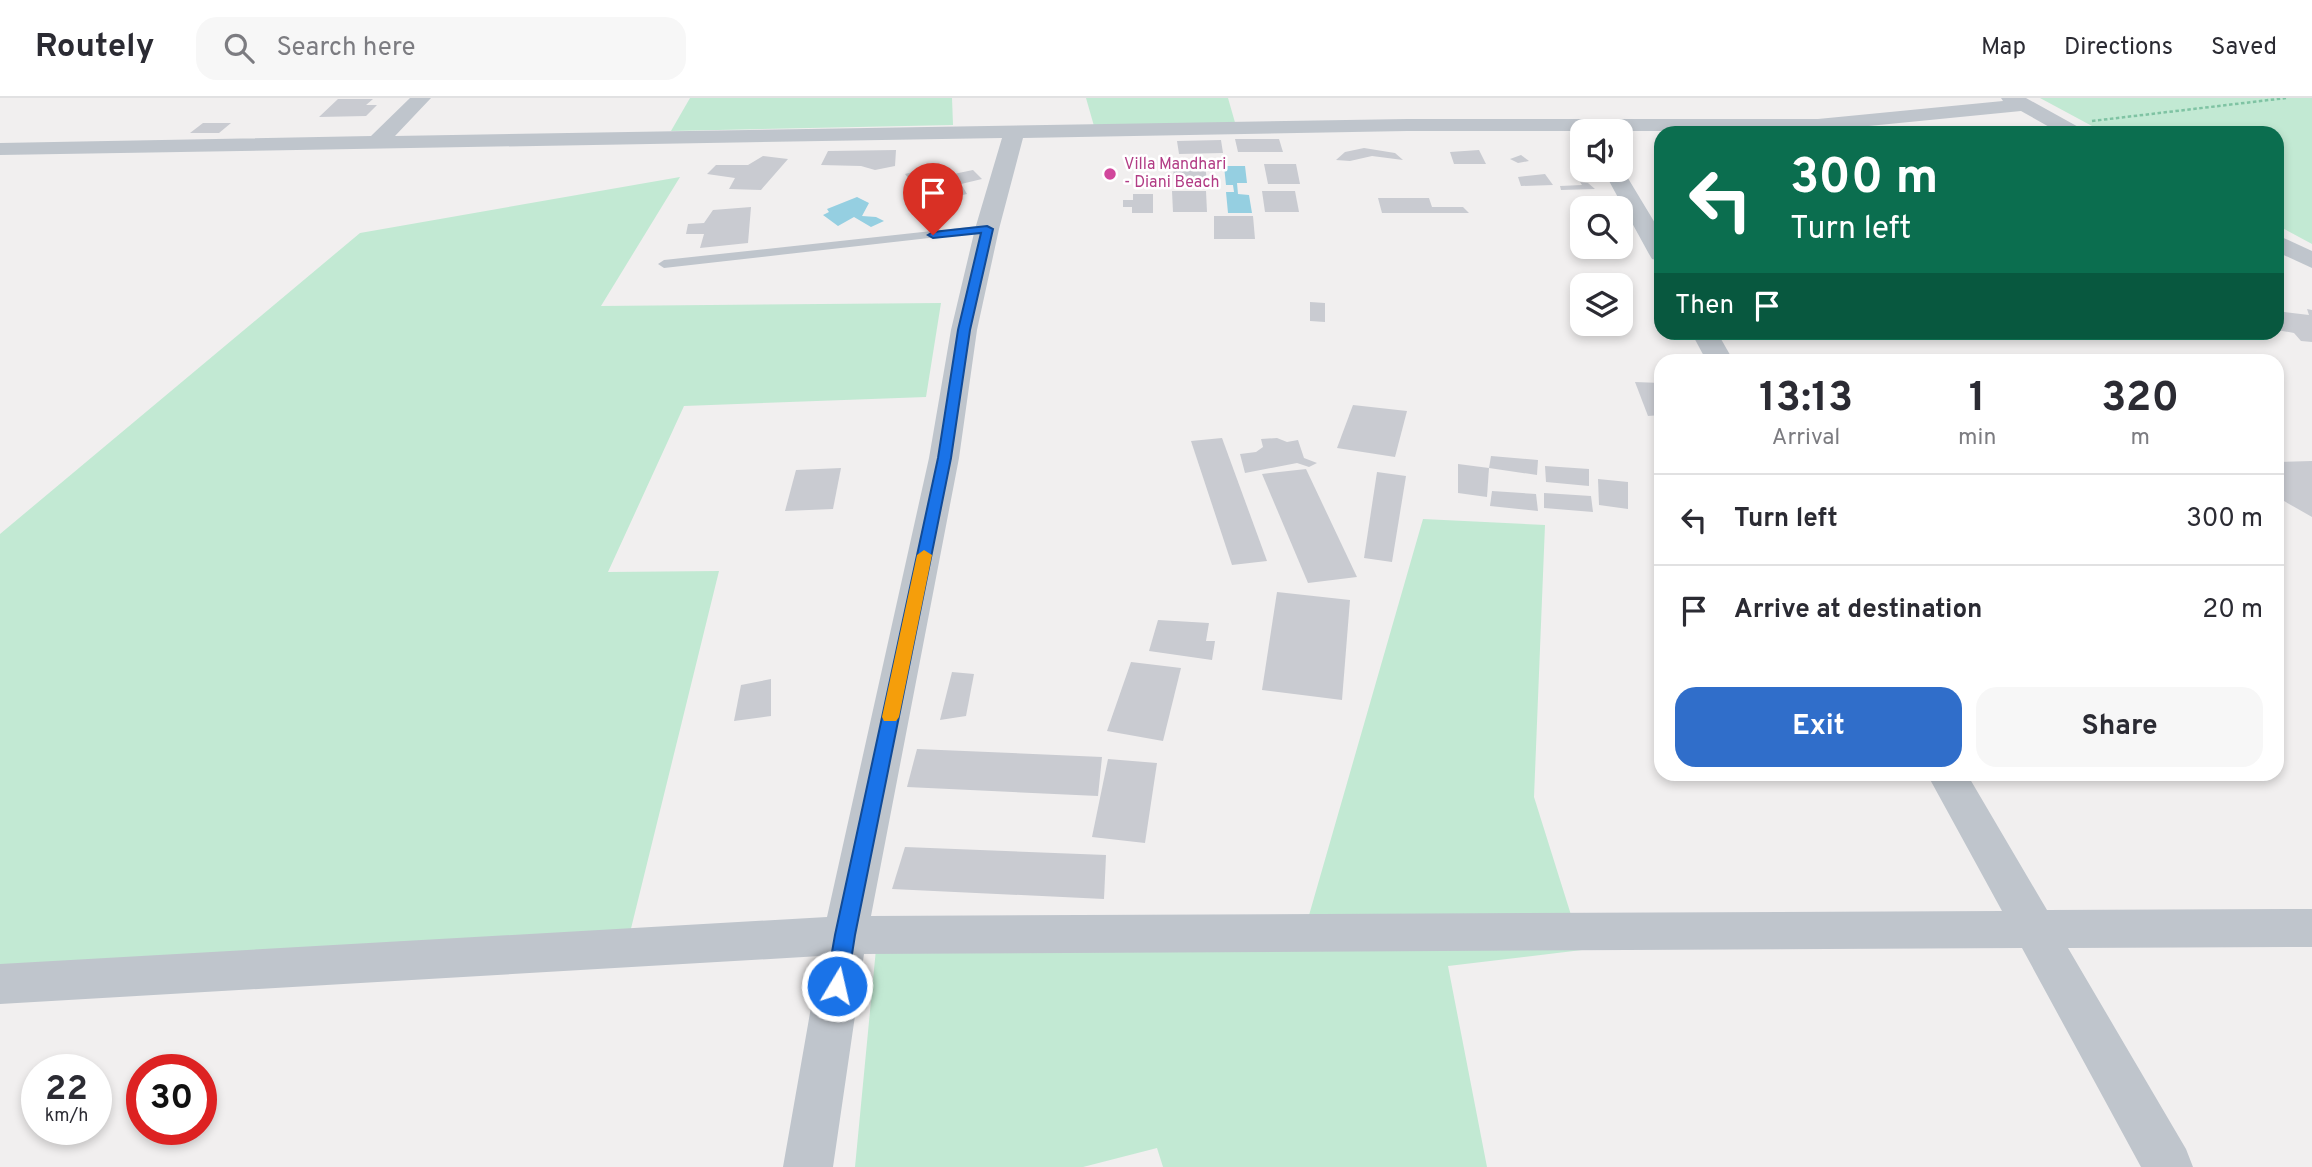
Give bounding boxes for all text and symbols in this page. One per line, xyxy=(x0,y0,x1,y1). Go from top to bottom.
search box xyxy=(196,17,686,80)
text: Routely xyxy=(35,27,154,69)
icon: search xyxy=(220,29,258,67)
text: Search here xyxy=(276,32,415,65)
text: Map xyxy=(1981,33,2026,63)
text: Directions xyxy=(2064,33,2173,63)
text: Saved xyxy=(2211,33,2277,63)
map controls xyxy=(1570,119,1633,336)
button: sound xyxy=(1570,119,1633,182)
text: 300 m xyxy=(1790,149,1938,211)
icon: left xyxy=(1675,154,1766,245)
place label: Villa Mandhari - Diani Beach xyxy=(1124,155,1226,193)
pin xyxy=(903,163,963,235)
marker: Villa Mandhari - Diani Beach xyxy=(1102,166,1118,182)
icon: arrive xyxy=(914,174,952,212)
button: search xyxy=(1570,196,1633,259)
text: Turn left xyxy=(1790,210,1911,250)
button: layers xyxy=(1570,273,1633,336)
icon: arrive xyxy=(1748,287,1786,325)
text: Then xyxy=(1675,290,1734,323)
text: 13:13 xyxy=(1759,373,1853,426)
text: 1 xyxy=(1969,373,1986,426)
text: 320 xyxy=(2101,373,2179,426)
text: Arrival xyxy=(1772,424,1840,453)
text: min xyxy=(1958,424,1996,453)
text: m xyxy=(2130,424,2150,453)
icon: left xyxy=(1675,501,1713,539)
text: Turn left xyxy=(1734,503,1838,536)
text: 300 m xyxy=(2186,503,2263,536)
icon: arrive xyxy=(1675,592,1713,630)
text: Arrive at destination xyxy=(1734,594,1982,627)
text: 20 m xyxy=(2202,594,2263,627)
button: Exit xyxy=(1675,687,1962,767)
button: Share xyxy=(1976,687,2263,767)
position arrow xyxy=(800,949,874,1023)
speed limit sign: 30 xyxy=(126,1054,217,1145)
text: 22 xyxy=(45,1068,88,1112)
text: km/h xyxy=(45,1105,88,1128)

